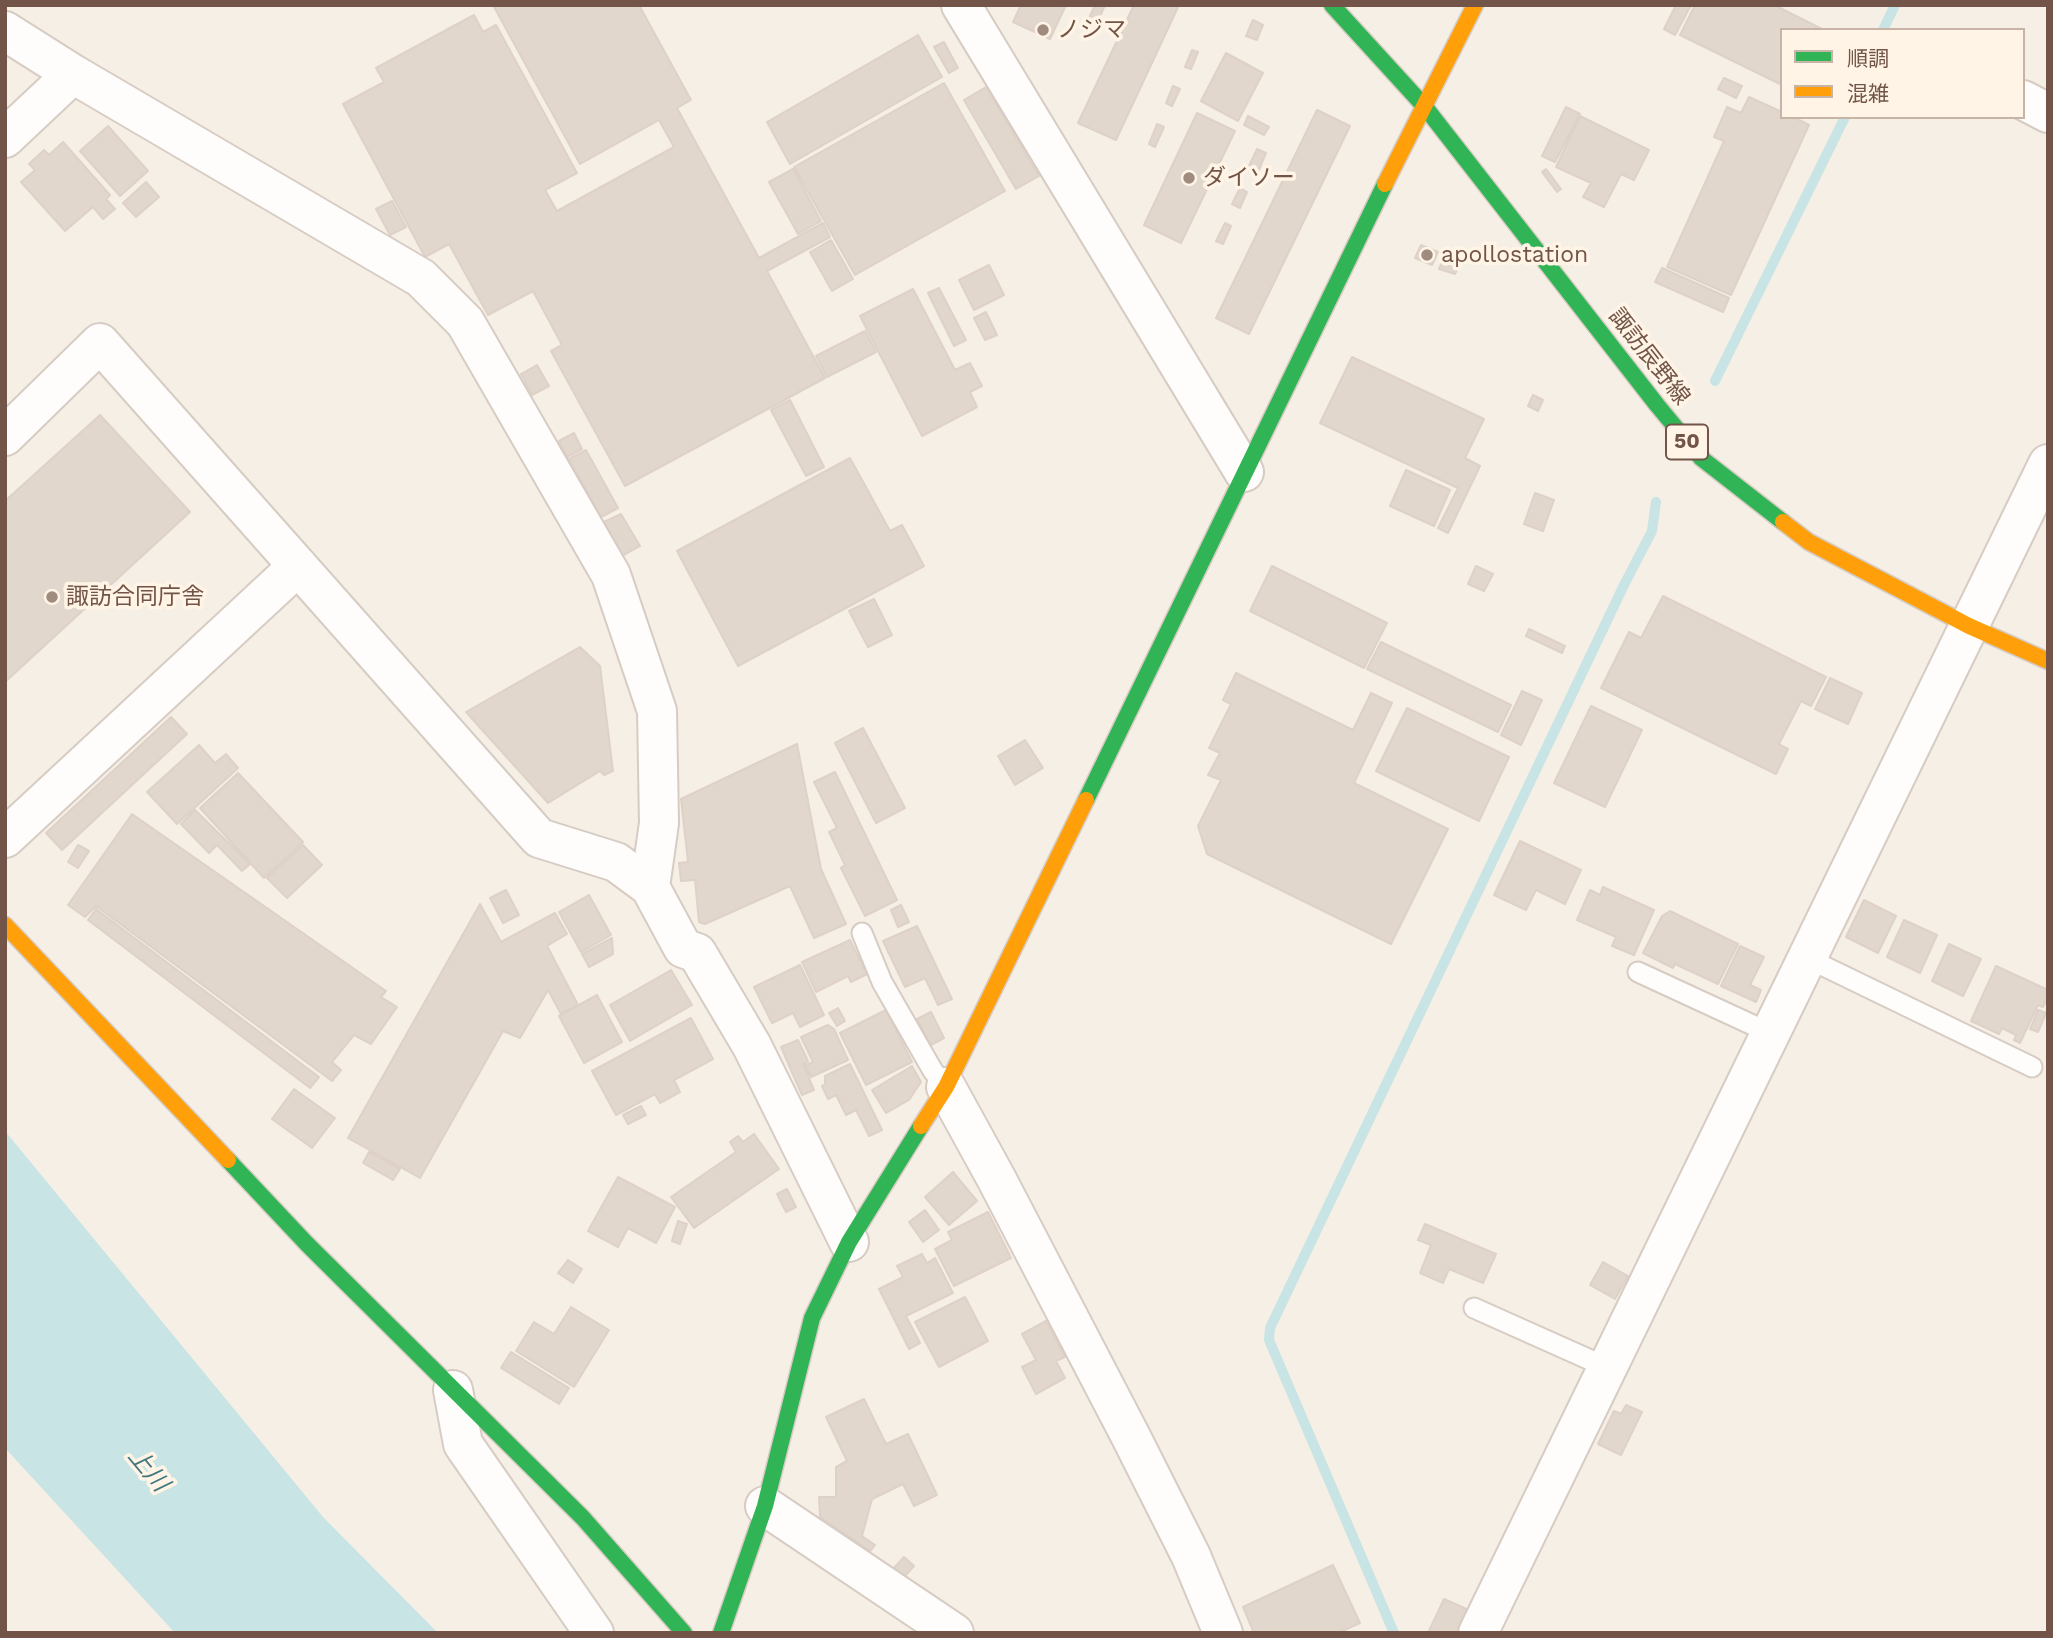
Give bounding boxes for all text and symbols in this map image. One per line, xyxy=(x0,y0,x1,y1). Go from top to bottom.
place label: ノジマ xyxy=(1057,16,1126,44)
marker: ノジマ xyxy=(1035,22,1051,38)
legend xyxy=(1780,28,2025,119)
text: 順調 xyxy=(1847,46,1889,71)
text: 混雑 xyxy=(1847,81,1889,106)
place label: ダイソー xyxy=(1203,164,1295,192)
marker: ダイソー xyxy=(1181,170,1197,186)
place label: apollostation xyxy=(1441,241,1588,269)
marker: apollostation xyxy=(1419,247,1435,263)
street label: 諏訪辰野線 xyxy=(1603,303,1695,411)
road number: 50 xyxy=(1666,424,1708,460)
place label: 諏訪合同庁舎 xyxy=(66,583,204,611)
marker: 諏訪合同庁舎 xyxy=(44,589,60,605)
water label: 上川 xyxy=(122,1442,174,1498)

